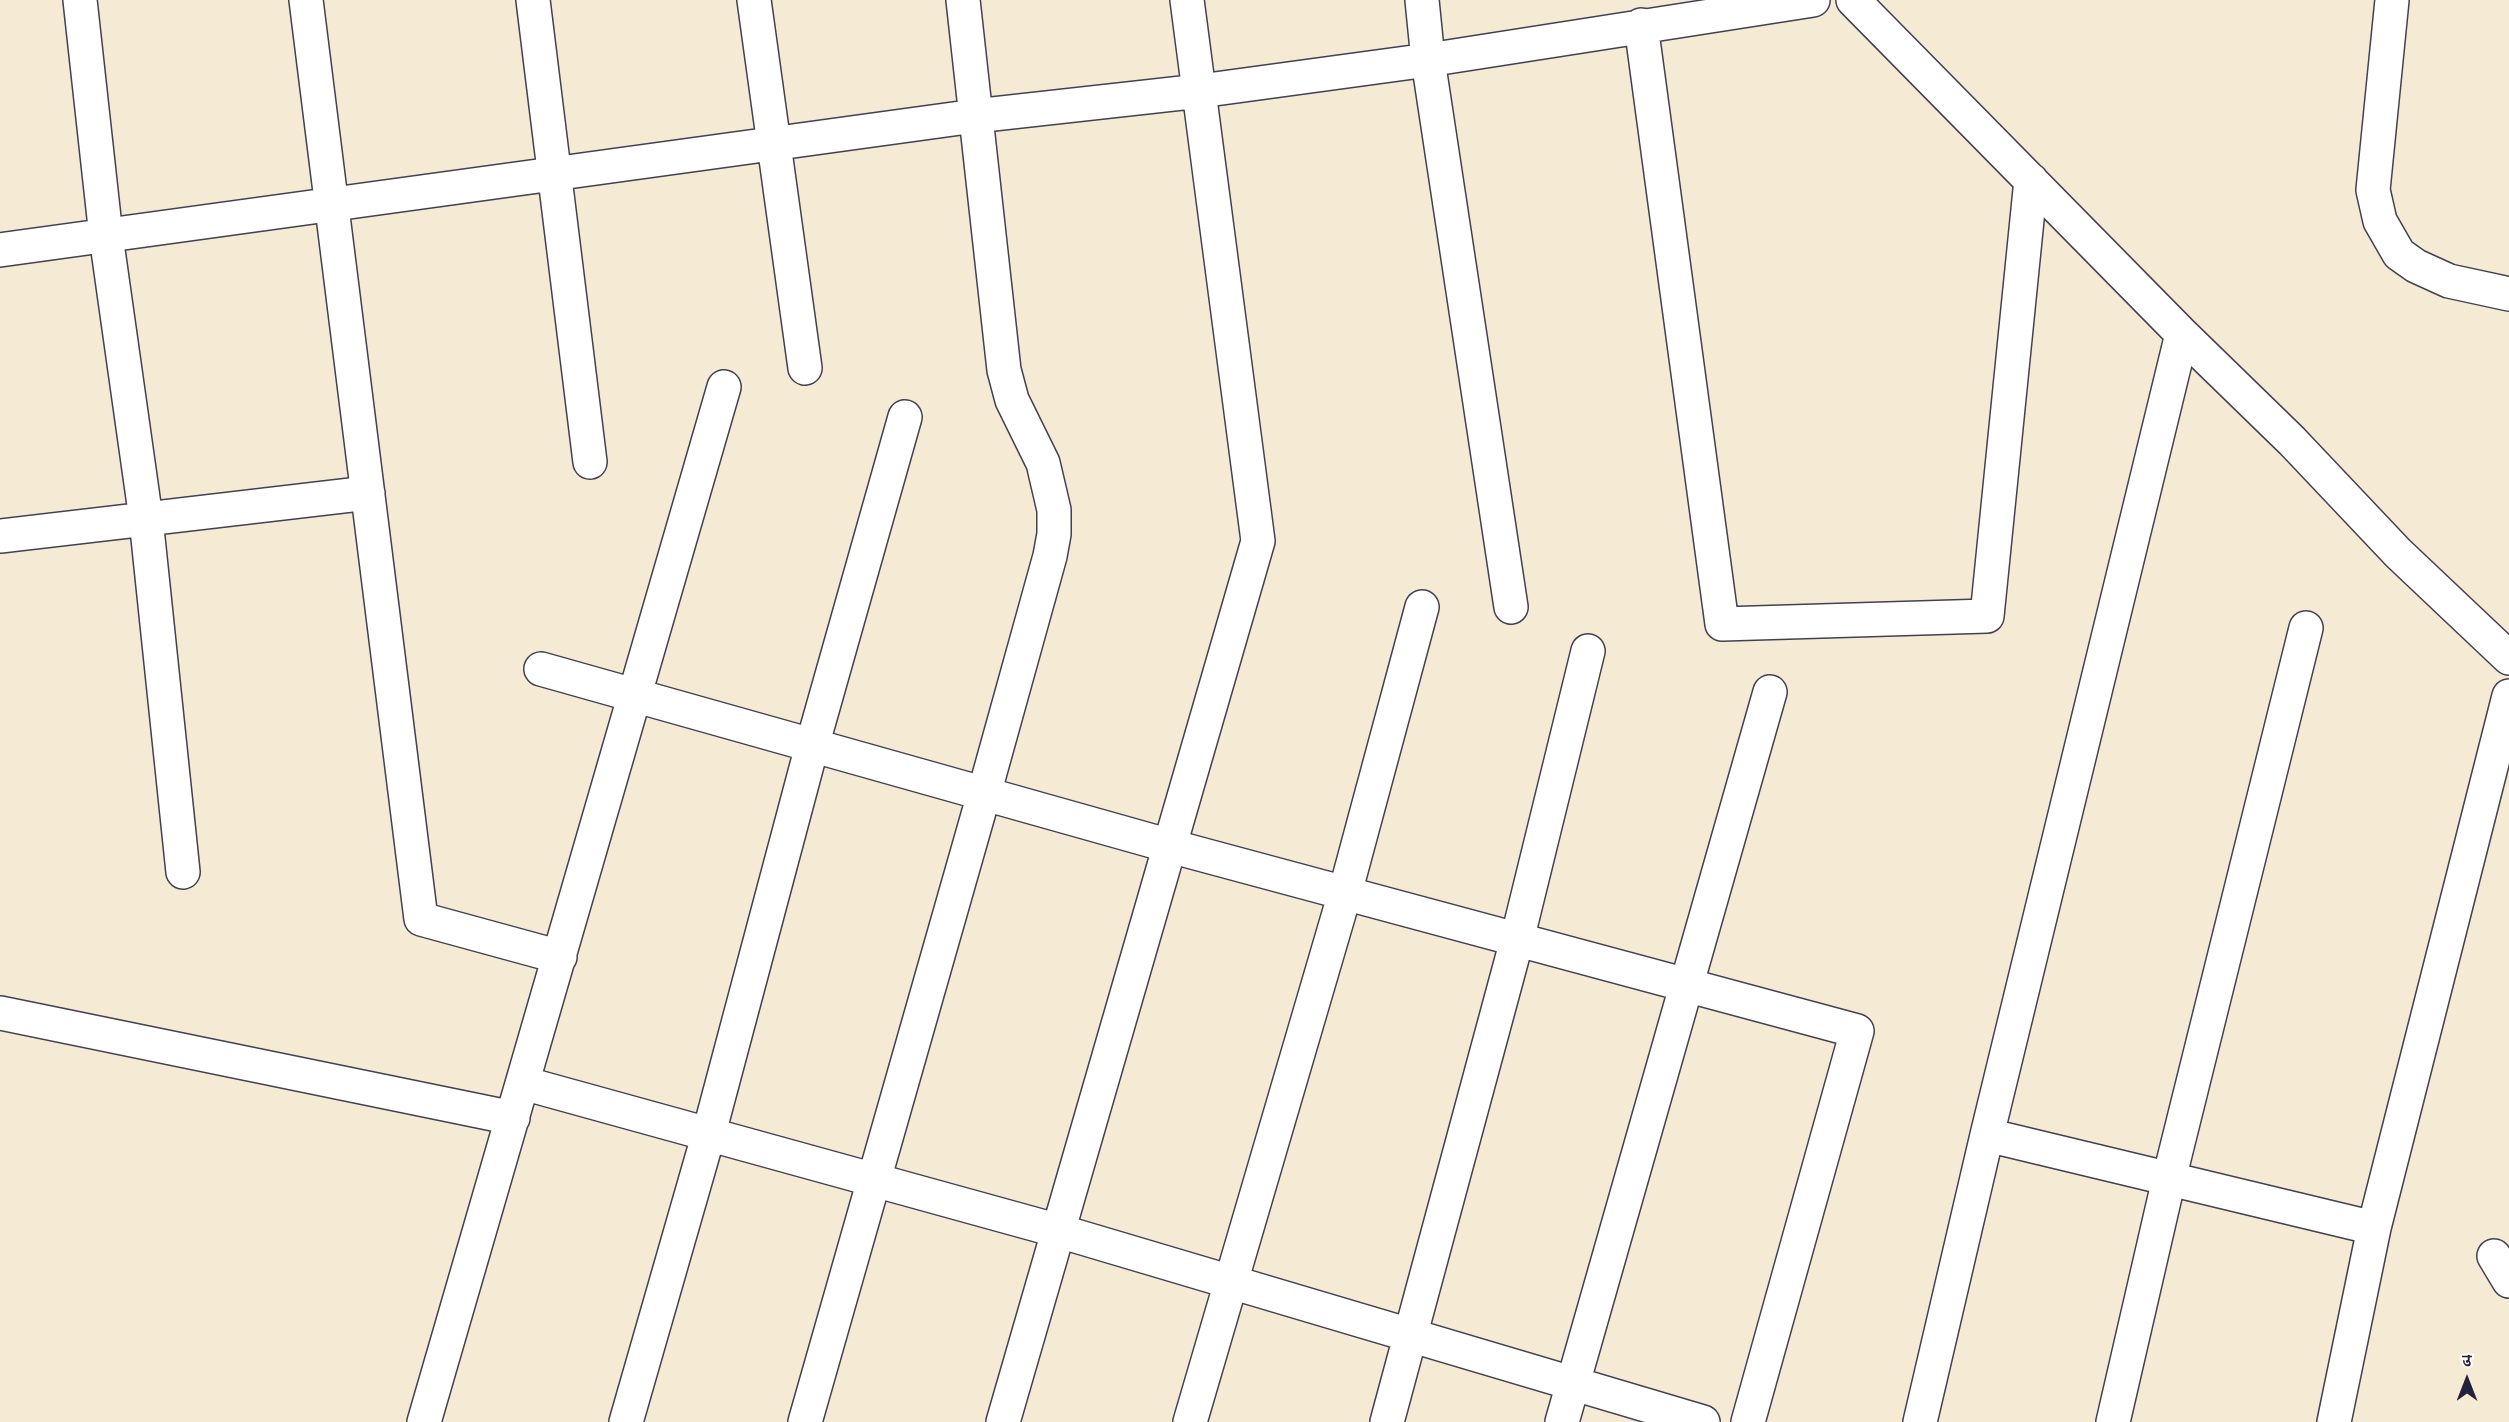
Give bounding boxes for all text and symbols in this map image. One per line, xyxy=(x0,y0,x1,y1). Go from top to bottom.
north arrow xyxy=(2437,1350,2497,1410)
text: उ xyxy=(2462,1350,2472,1373)

